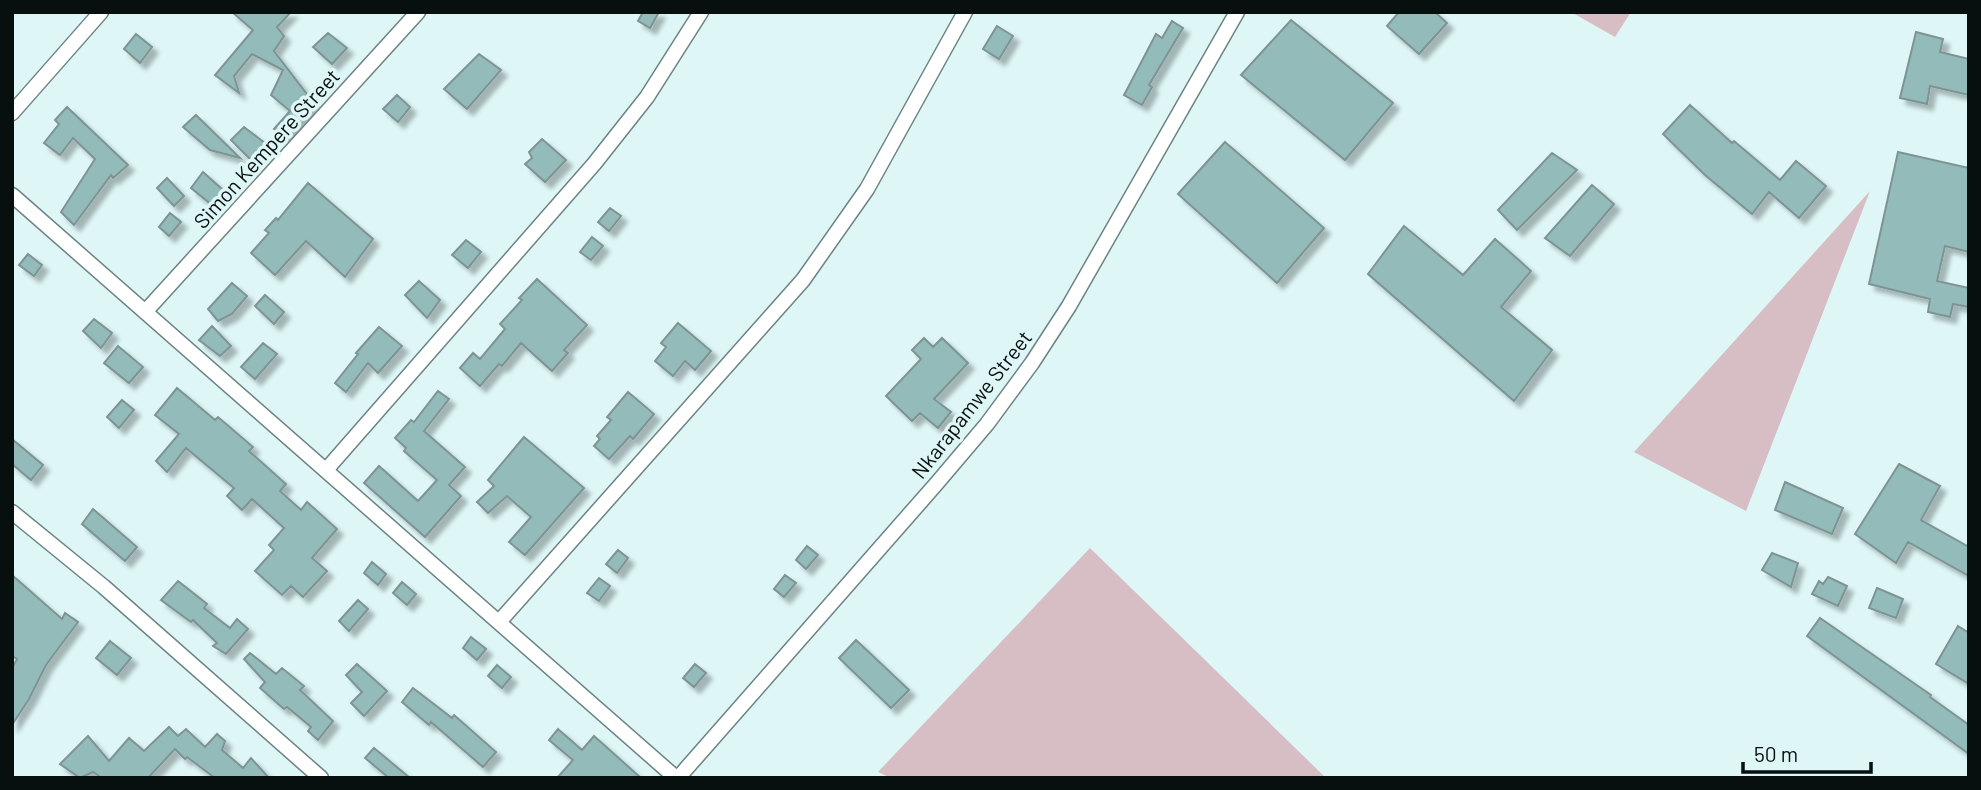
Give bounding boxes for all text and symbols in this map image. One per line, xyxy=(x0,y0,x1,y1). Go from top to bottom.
street label: Simon Kempere Street xyxy=(188,63,344,233)
street label: Nkarapamwe Street xyxy=(906,325,1036,483)
scale bar xyxy=(1743,730,1871,774)
text: 50 m xyxy=(1754,741,1798,766)

